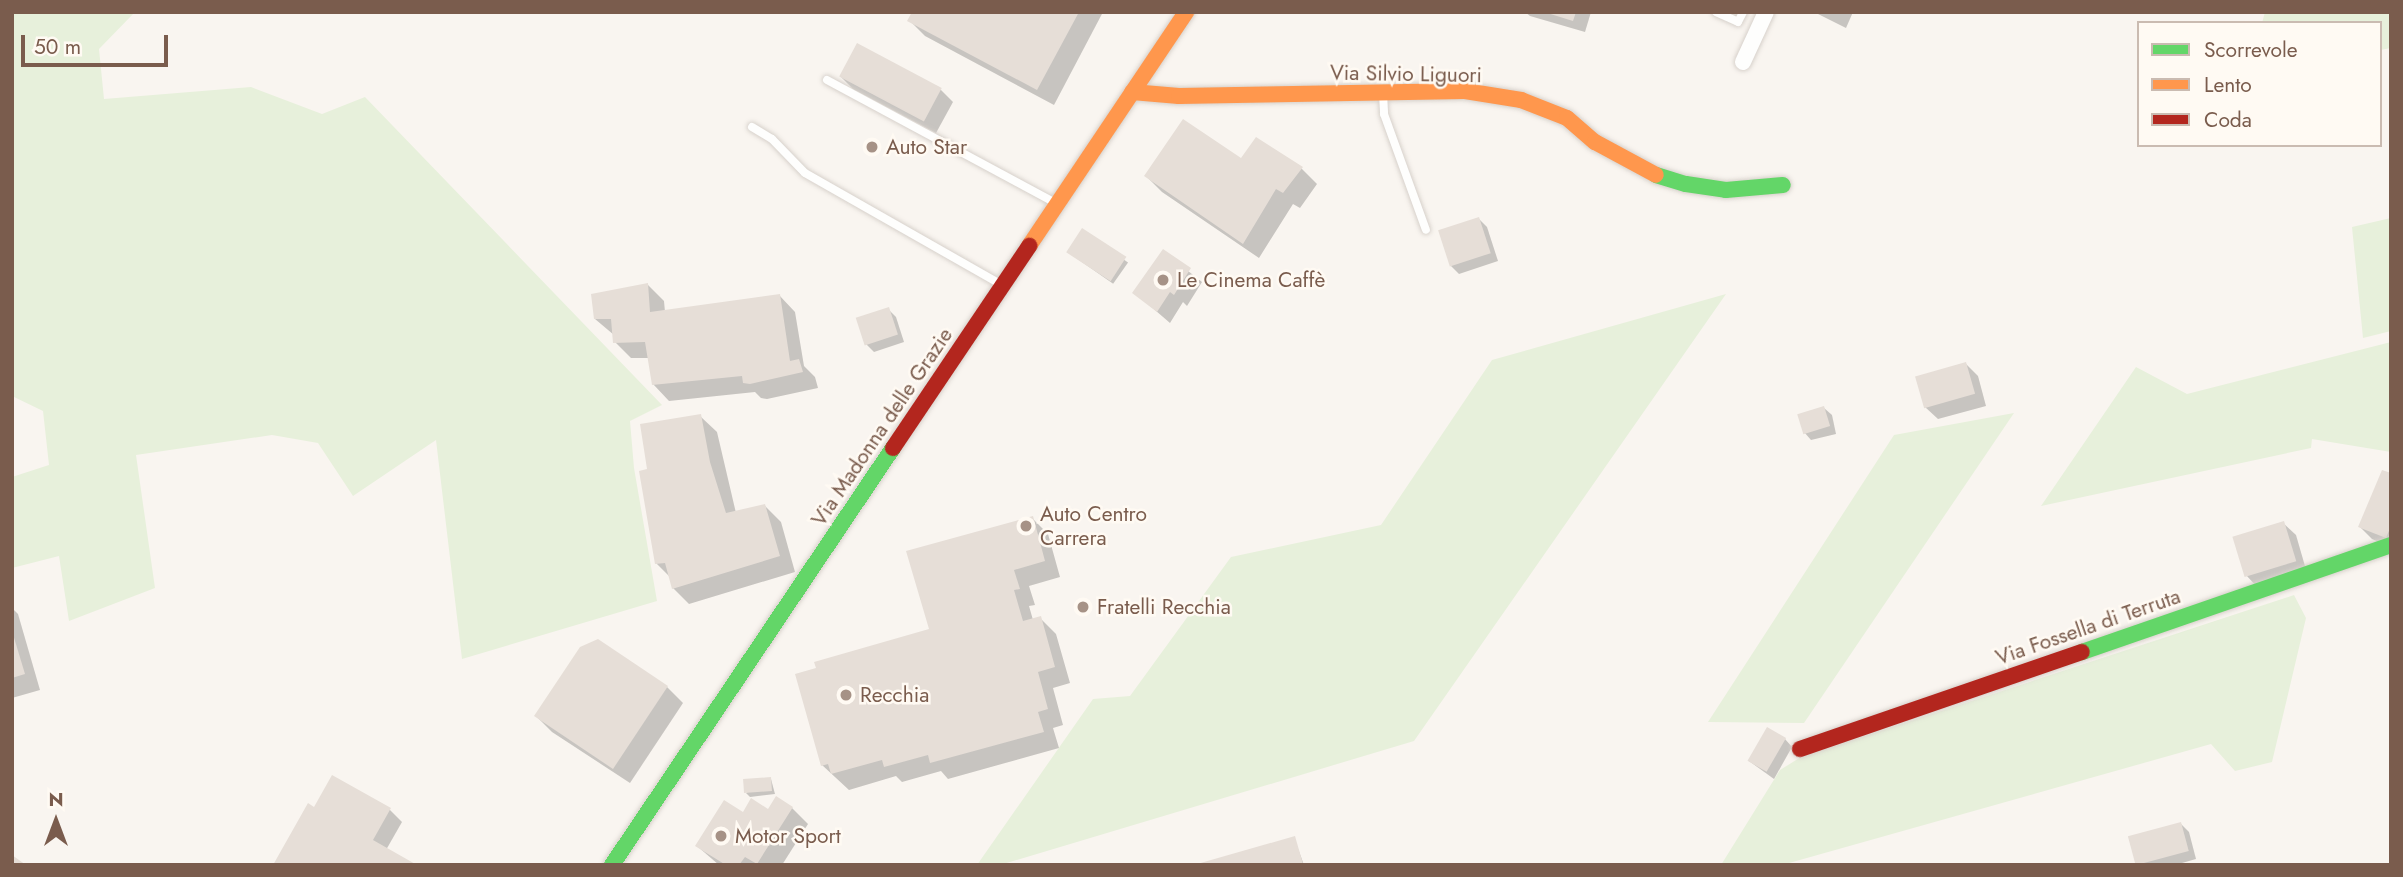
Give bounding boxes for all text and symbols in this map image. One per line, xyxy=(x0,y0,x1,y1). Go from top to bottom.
scale bar xyxy=(24,21,172,65)
legend xyxy=(2137,21,2382,147)
text: 50 m xyxy=(34,32,81,62)
text: Scorrevole xyxy=(2204,35,2298,65)
street label: Via Silvio Liguori xyxy=(1330,60,1482,88)
text: Lento xyxy=(2204,70,2252,100)
text: Coda xyxy=(2204,105,2252,135)
place label: Auto Star xyxy=(886,134,967,160)
marker: Auto Star xyxy=(864,139,880,155)
place label: Le Cinema Caffè xyxy=(1177,267,1325,293)
marker: Le Cinema Caffè xyxy=(1155,272,1171,288)
street label: Via Madonna delle Grazie xyxy=(806,323,958,531)
place label: Auto Centro Carrera xyxy=(1040,501,1147,551)
marker: Auto Centro Carrera xyxy=(1018,518,1034,534)
street label: Via Fossella di Terruta xyxy=(1992,584,2184,670)
place label: Fratelli Recchia xyxy=(1097,594,1231,620)
marker: Fratelli Recchia xyxy=(1075,599,1091,615)
place label: Recchia xyxy=(860,682,929,708)
marker: Recchia xyxy=(838,687,854,703)
north arrow xyxy=(21,786,91,856)
text: N xyxy=(48,786,64,813)
place label: Motor Sport xyxy=(735,823,841,849)
marker: Motor Sport xyxy=(713,828,729,844)

